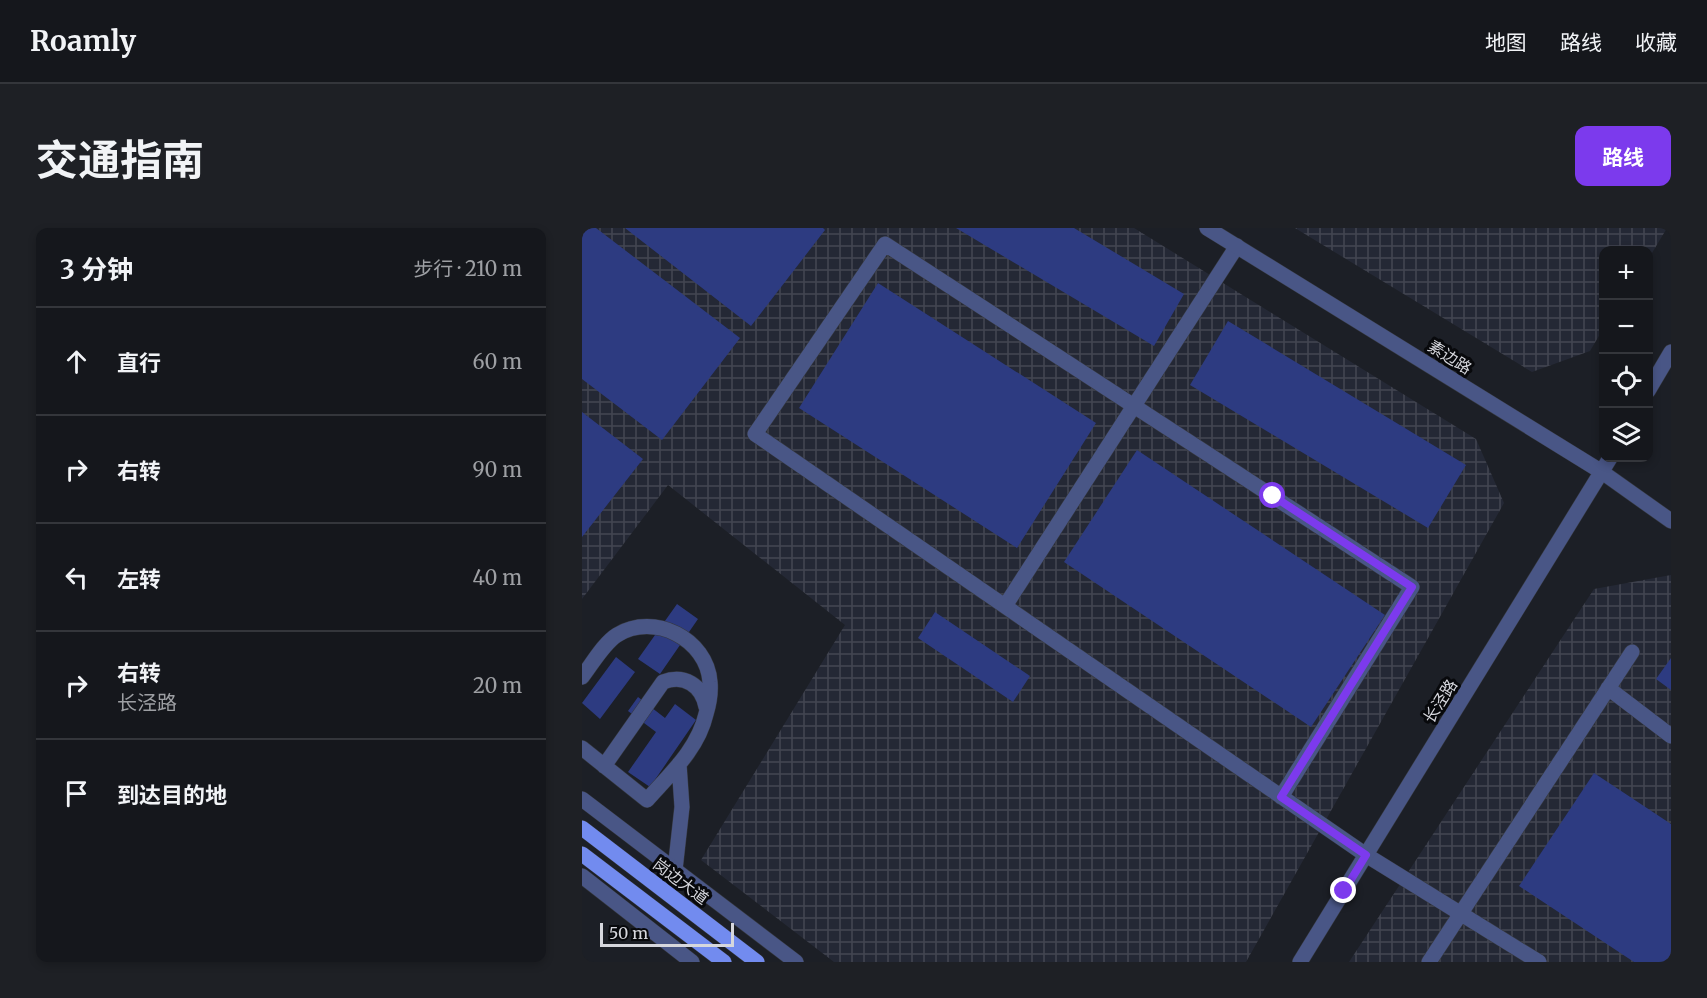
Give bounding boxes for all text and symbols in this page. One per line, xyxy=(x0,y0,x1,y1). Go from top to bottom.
text: Roamly xyxy=(30,23,136,59)
text: 地图 xyxy=(1485,29,1527,56)
text: 路线 xyxy=(1560,29,1602,56)
text: 收藏 xyxy=(1635,29,1677,56)
button: 路线 xyxy=(1575,126,1671,186)
text: 交通指南 xyxy=(36,134,204,186)
map controls xyxy=(1599,246,1653,462)
button: + xyxy=(1599,246,1653,300)
text: 3 分钟 xyxy=(60,253,133,286)
text: 步行 · 210 m xyxy=(413,256,522,281)
button: − xyxy=(1599,300,1653,354)
street label: 素边路 xyxy=(1424,336,1476,378)
icon: ahead xyxy=(60,345,93,378)
text: 直行 xyxy=(117,349,161,377)
text: 60 m xyxy=(472,349,522,374)
button: locate xyxy=(1599,354,1653,408)
button: layers xyxy=(1599,408,1653,462)
icon: right xyxy=(60,453,93,486)
text: 右转 xyxy=(117,457,161,485)
text: 90 m xyxy=(472,457,522,482)
route start xyxy=(1259,482,1285,508)
icon: left xyxy=(60,561,93,594)
text: 左转 xyxy=(117,565,161,593)
text: 40 m xyxy=(472,565,522,590)
text: 右转 xyxy=(117,659,161,687)
icon: right xyxy=(60,669,93,702)
text: 20 m xyxy=(473,673,522,698)
street label: 长泾路 xyxy=(1419,675,1461,727)
text: 长泾路 xyxy=(117,690,177,715)
icon: arrive xyxy=(60,777,93,810)
text: 到达目的地 xyxy=(117,781,227,809)
street label: 岗边大道 xyxy=(649,854,713,908)
route end xyxy=(1330,877,1356,903)
scale bar xyxy=(600,920,734,948)
text: 50 m xyxy=(609,923,648,943)

